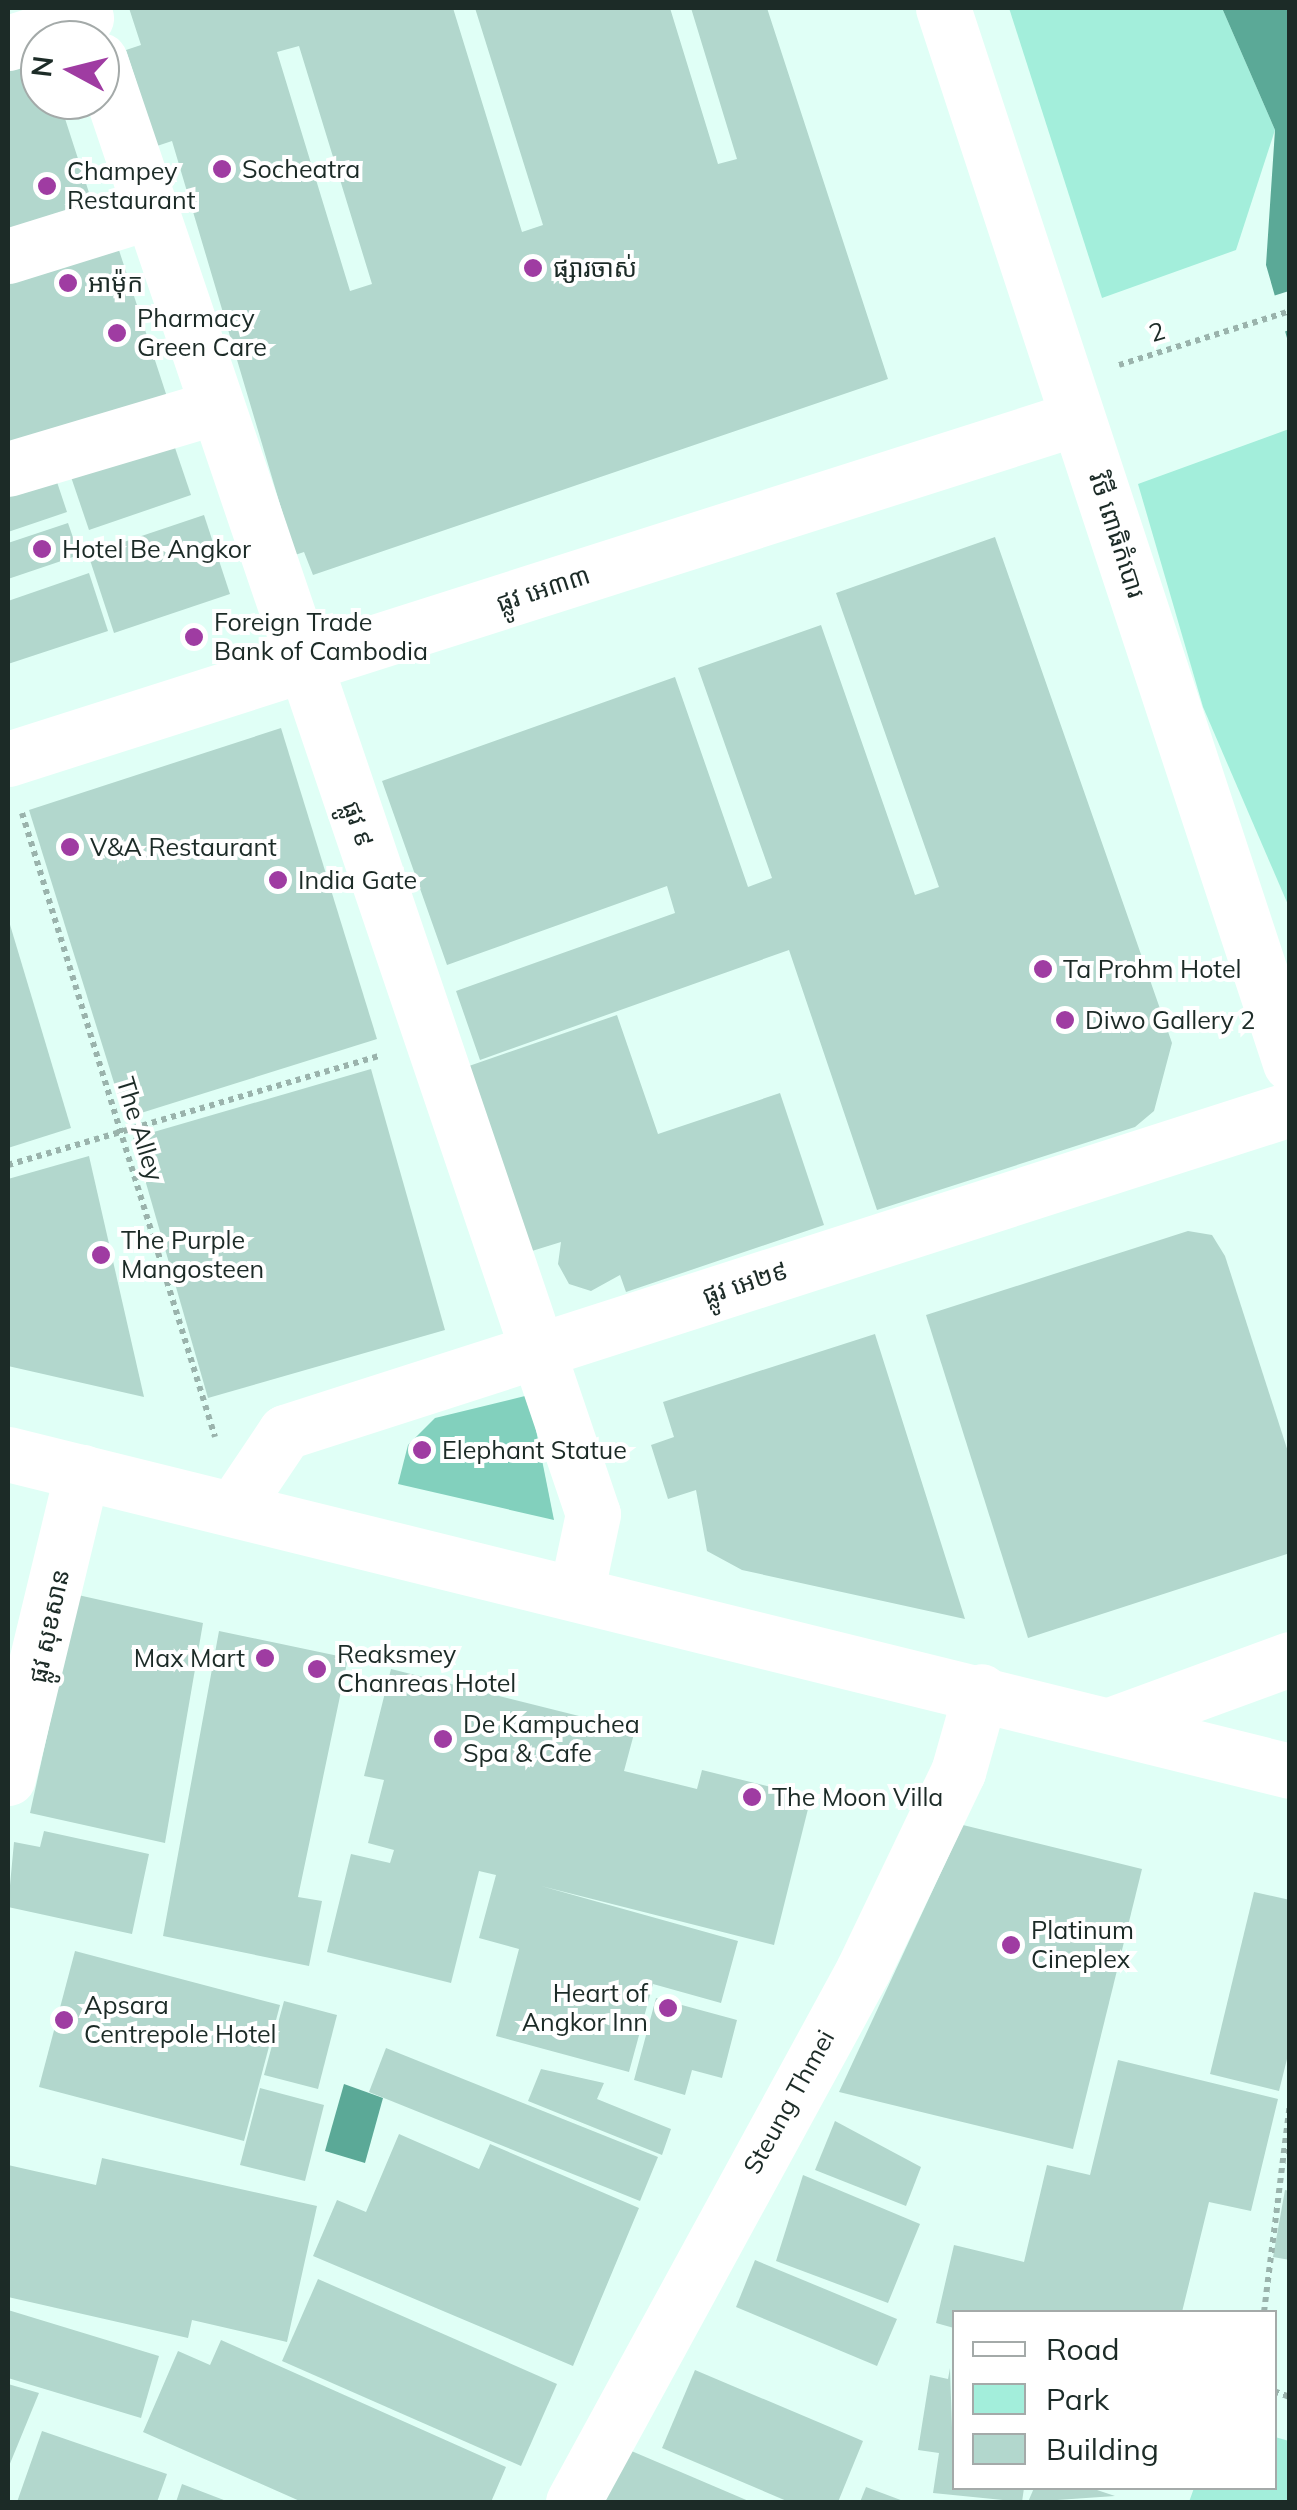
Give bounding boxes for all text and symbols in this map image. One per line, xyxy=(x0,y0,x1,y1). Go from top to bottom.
north arrow xyxy=(20,20,120,120)
text: N xyxy=(23,54,60,79)
place label: Socheatra xyxy=(242,154,360,184)
place label: Champey Restaurant xyxy=(67,157,195,216)
marker: Socheatra xyxy=(211,158,233,180)
marker: Champey Restaurant xyxy=(36,175,58,197)
place label: ផ្សារចាស់ xyxy=(553,253,637,283)
marker: ផ្សារចាស់ xyxy=(522,257,544,279)
place label: អាម៉ុក xyxy=(88,268,143,298)
marker: អាម៉ុក xyxy=(57,272,79,294)
place label: Pharmacy Green Care xyxy=(137,304,267,363)
street label: 2 xyxy=(1145,315,1169,349)
marker: Pharmacy Green Care xyxy=(106,322,128,344)
street label: វិថី ពោធិកំបោរ xyxy=(1083,469,1151,601)
place label: Hotel Be Angkor xyxy=(62,534,251,564)
marker: Hotel Be Angkor xyxy=(31,538,53,560)
street label: ផ្លូវ អេ៣៣ xyxy=(492,560,594,618)
place label: Foreign Trade Bank of Cambodia xyxy=(214,608,428,667)
marker: Foreign Trade Bank of Cambodia xyxy=(183,626,205,648)
street label: ផ្លូវ ៩ xyxy=(336,797,380,851)
place label: V&A Restaurant xyxy=(90,832,277,862)
marker: V&A Restaurant xyxy=(59,836,81,858)
place label: India Gate xyxy=(298,865,417,895)
marker: India Gate xyxy=(267,869,289,891)
place label: Ta Prohm Hotel xyxy=(1063,954,1242,984)
marker: Ta Prohm Hotel xyxy=(1032,958,1054,980)
place label: Diwo Gallery 2 xyxy=(1085,1005,1255,1035)
marker: Diwo Gallery 2 xyxy=(1054,1009,1076,1031)
street label: The Alley xyxy=(110,1074,170,1184)
place label: The Purple Mangosteen xyxy=(121,1226,264,1285)
marker: The Purple Mangosteen xyxy=(90,1244,112,1266)
street label: ផ្លូវ អេ២៩ xyxy=(698,1255,792,1311)
place label: Elephant Statue xyxy=(442,1435,627,1465)
marker: Elephant Statue xyxy=(411,1439,433,1461)
street label: ផ្លូវ សុខសាន xyxy=(22,1566,76,1686)
place label: Reaksmey Chanreas Hotel xyxy=(337,1640,516,1699)
place label: Max Mart xyxy=(134,1643,245,1673)
marker: Max Mart xyxy=(254,1647,276,1669)
marker: Reaksmey Chanreas Hotel xyxy=(306,1658,328,1680)
place label: De Kampuchea Spa & Cafe xyxy=(463,1710,640,1769)
marker: De Kampuchea Spa & Cafe xyxy=(432,1728,454,1750)
place label: The Moon Villa xyxy=(772,1782,943,1812)
marker: The Moon Villa xyxy=(741,1786,763,1808)
place label: Platinum Cineplex xyxy=(1031,1916,1134,1975)
marker: Platinum Cineplex xyxy=(1000,1934,1022,1956)
place label: Heart of Angkor Inn xyxy=(522,1979,648,2038)
place label: Apsara Centrepole Hotel xyxy=(84,1991,277,2050)
marker: Heart of Angkor Inn xyxy=(657,1997,679,2019)
marker: Apsara Centrepole Hotel xyxy=(53,2009,75,2031)
street label: Steung Thmei xyxy=(737,2025,841,2179)
legend xyxy=(952,2310,1277,2490)
text: Road xyxy=(1046,2330,1120,2368)
text: Park xyxy=(1046,2380,1109,2418)
text: Building xyxy=(1046,2430,1159,2468)

